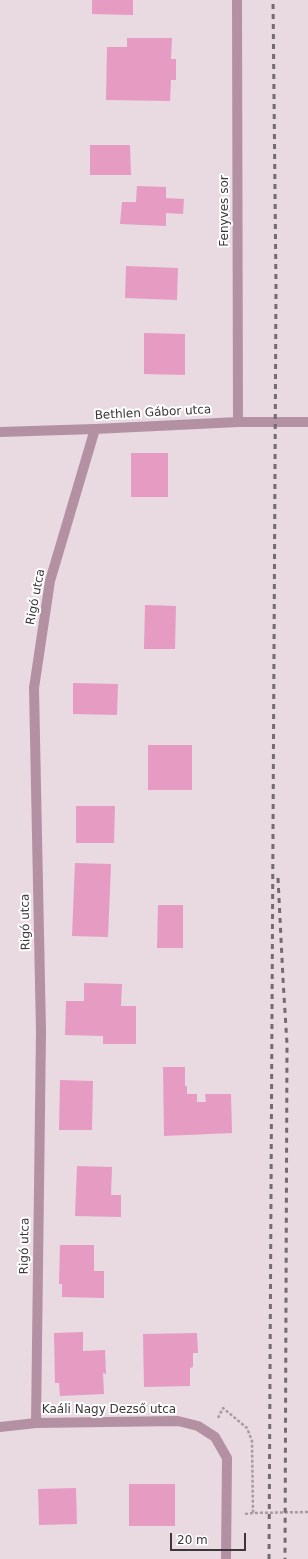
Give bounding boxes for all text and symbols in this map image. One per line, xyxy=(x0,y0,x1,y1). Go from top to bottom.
street label: Fenyves sor xyxy=(218,175,232,247)
street label: Bethlen Gábor utca xyxy=(94,403,212,423)
street label: Rigó utca xyxy=(24,568,48,626)
street label: Rigó utca xyxy=(18,894,34,950)
street label: Rigó utca xyxy=(17,1218,33,1274)
street label: Kaáli Nagy Dezső utca xyxy=(42,1403,176,1417)
scale bar xyxy=(172,1525,248,1551)
text: 20 m xyxy=(177,1533,208,1547)

